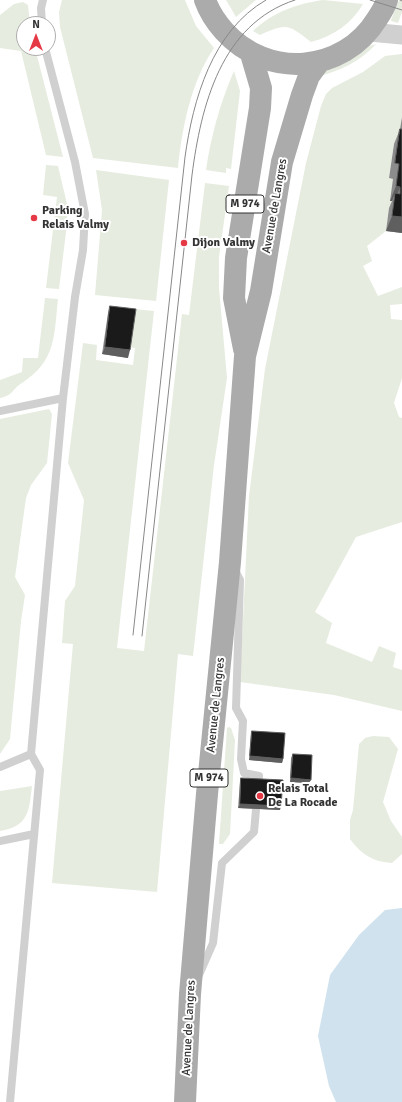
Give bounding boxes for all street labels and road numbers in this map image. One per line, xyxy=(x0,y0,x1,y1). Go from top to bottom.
street label: Avenue de Langres xyxy=(260,158,290,254)
road number: M 974 xyxy=(226,195,264,213)
street label: Avenue de Langres xyxy=(204,657,228,753)
road number: M 974 xyxy=(190,769,228,787)
street label: Avenue de Langres xyxy=(179,980,199,1076)

